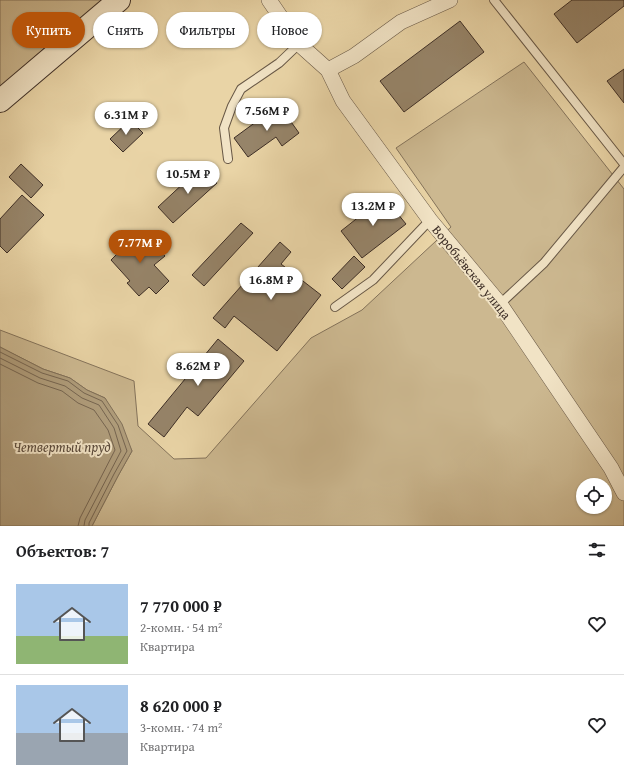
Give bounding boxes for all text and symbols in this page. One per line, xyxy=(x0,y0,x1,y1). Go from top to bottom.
chip: Купить xyxy=(12,12,85,48)
chip: Снять xyxy=(93,12,158,48)
chip: Фильтры xyxy=(166,12,249,48)
chip: Новое xyxy=(257,12,322,48)
pin: 7.56M ₽ xyxy=(230,98,304,132)
text: 7.56M ₽ xyxy=(245,101,289,120)
pin: 6.31M ₽ xyxy=(89,102,163,136)
text: 6.31M ₽ xyxy=(104,105,148,124)
pin: 10.5M ₽ xyxy=(151,161,225,195)
text: 10.5M ₽ xyxy=(166,164,210,183)
pin: 13.2M ₽ xyxy=(336,193,410,227)
text: 13.2M ₽ xyxy=(351,196,395,215)
street label: Воробьёвская улица xyxy=(428,221,516,324)
pin: 7.77M ₽ xyxy=(103,230,177,264)
text: 7.77M ₽ xyxy=(118,233,162,252)
pin: 16.8M ₽ xyxy=(234,267,308,301)
text: 16.8M ₽ xyxy=(249,270,293,289)
pin: 8.62M ₽ xyxy=(161,353,235,387)
text: 8.62M ₽ xyxy=(176,356,220,375)
water label: Четвертый пруд xyxy=(13,437,111,457)
map controls xyxy=(576,478,612,514)
button: locate xyxy=(576,478,612,514)
text: Объектов: 7 xyxy=(16,538,109,563)
icon: filters xyxy=(586,539,608,561)
text: 7 770 000 ₽ xyxy=(140,593,222,618)
icon: home xyxy=(48,600,96,648)
icon: heart xyxy=(586,613,608,635)
text: 2-комн. · 54 m² xyxy=(140,618,222,637)
text: Квартира xyxy=(140,637,195,656)
text: 8 620 000 ₽ xyxy=(140,693,222,718)
icon: home xyxy=(48,701,96,749)
icon: heart xyxy=(586,714,608,736)
text: 3-комн. · 74 m² xyxy=(140,718,222,737)
text: Квартира xyxy=(140,737,195,756)

